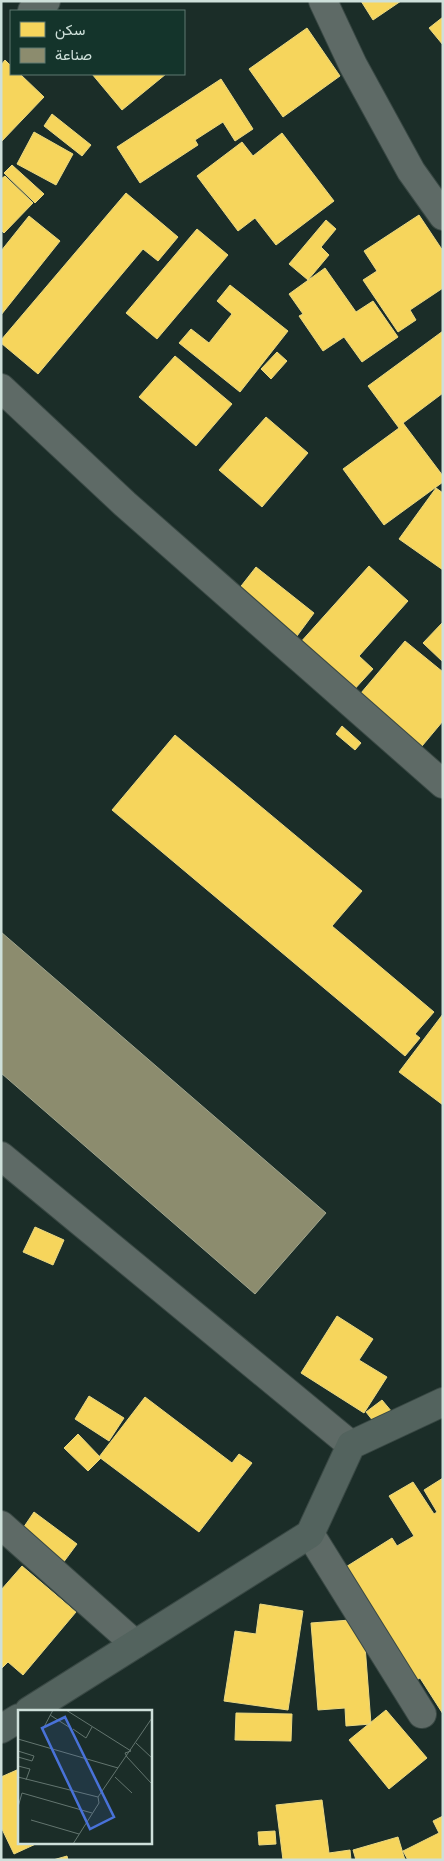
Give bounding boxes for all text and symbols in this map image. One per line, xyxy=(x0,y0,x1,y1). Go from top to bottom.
legend xyxy=(10,10,185,75)
text: سكن xyxy=(55,21,85,40)
text: صناعة xyxy=(55,46,92,64)
inset map xyxy=(18,1710,151,1844)

